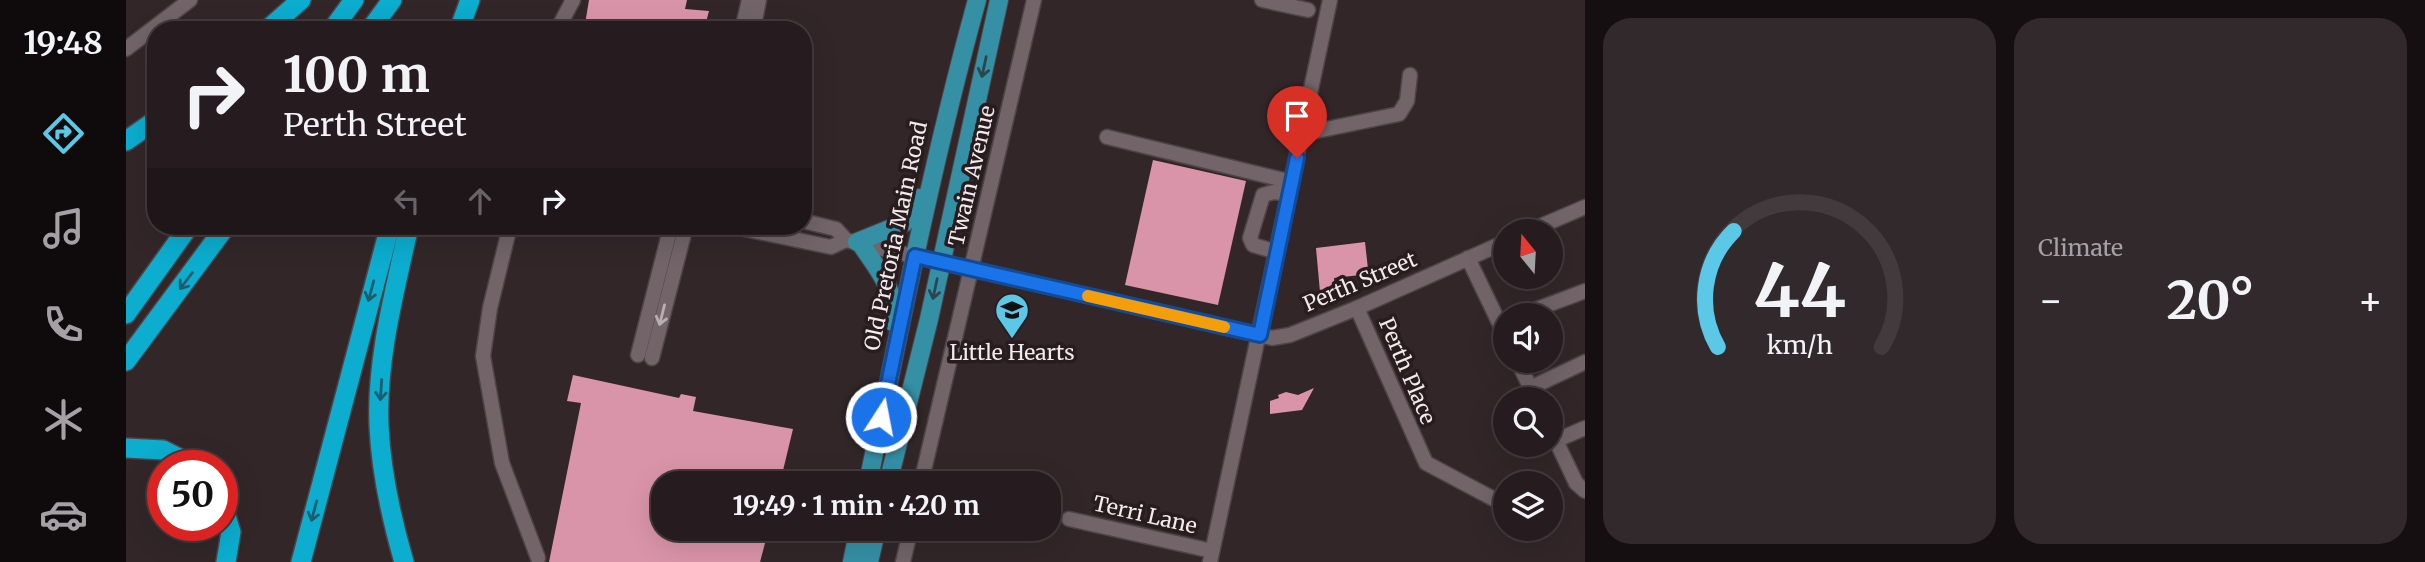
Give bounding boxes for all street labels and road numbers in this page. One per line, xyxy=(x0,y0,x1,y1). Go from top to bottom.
street label: Twain Avenue xyxy=(942,103,1001,249)
street label: Old Pretoria Main Road xyxy=(858,118,933,353)
street label: Perth Street xyxy=(1299,246,1421,318)
street label: Perth Place xyxy=(1373,314,1442,428)
street label: Terri Lane xyxy=(1091,489,1200,540)

